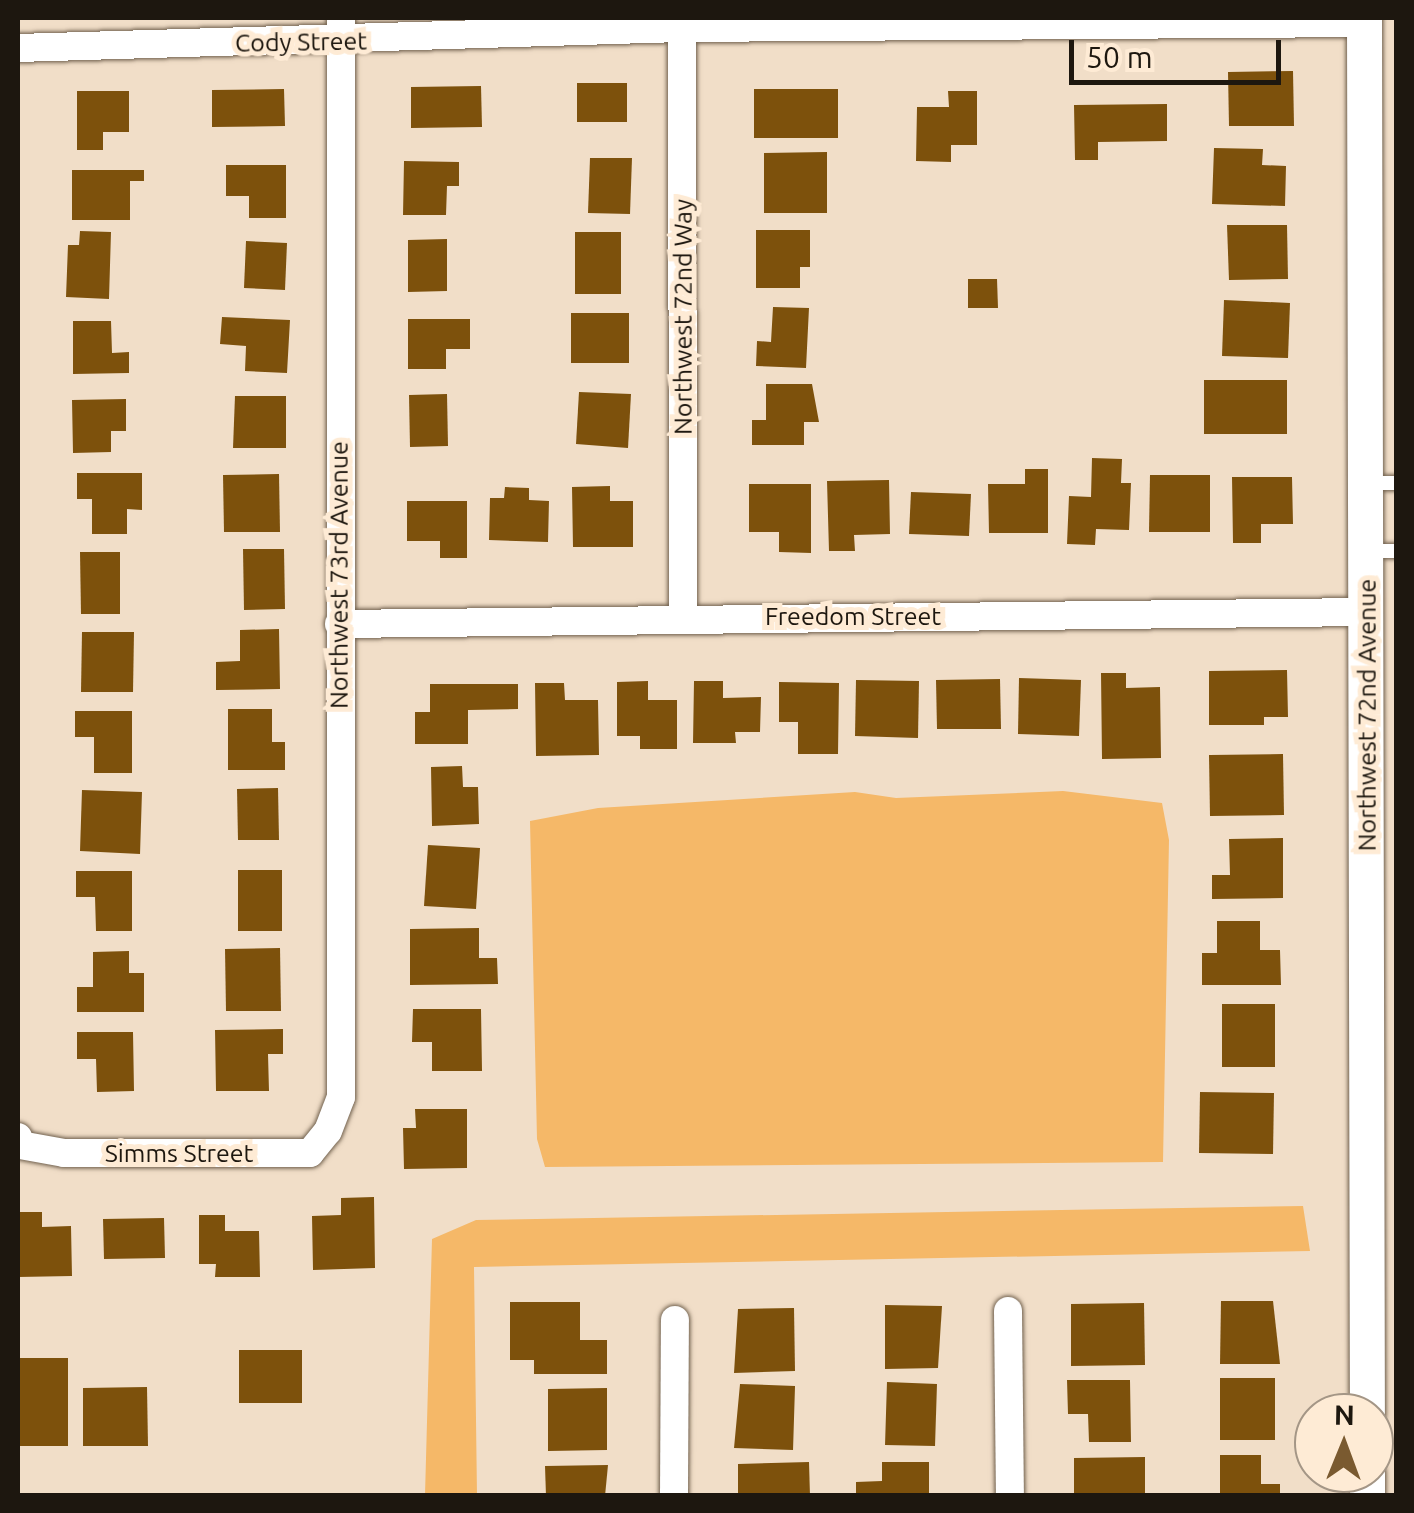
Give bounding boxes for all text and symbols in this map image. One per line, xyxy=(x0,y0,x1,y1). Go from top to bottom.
scale bar xyxy=(1074,20,1286,82)
street label: Cody Street xyxy=(235,26,367,58)
text: 50 m xyxy=(1086,40,1153,74)
street label: Northwest 72nd Way xyxy=(668,199,698,435)
street label: Northwest 73rd Avenue xyxy=(324,441,354,709)
street label: Northwest 72nd Avenue xyxy=(1352,579,1382,851)
street label: Freedom Street xyxy=(765,601,941,631)
street label: Simms Street xyxy=(105,1138,253,1168)
north arrow xyxy=(1294,1393,1394,1493)
text: N xyxy=(1334,1399,1355,1430)

